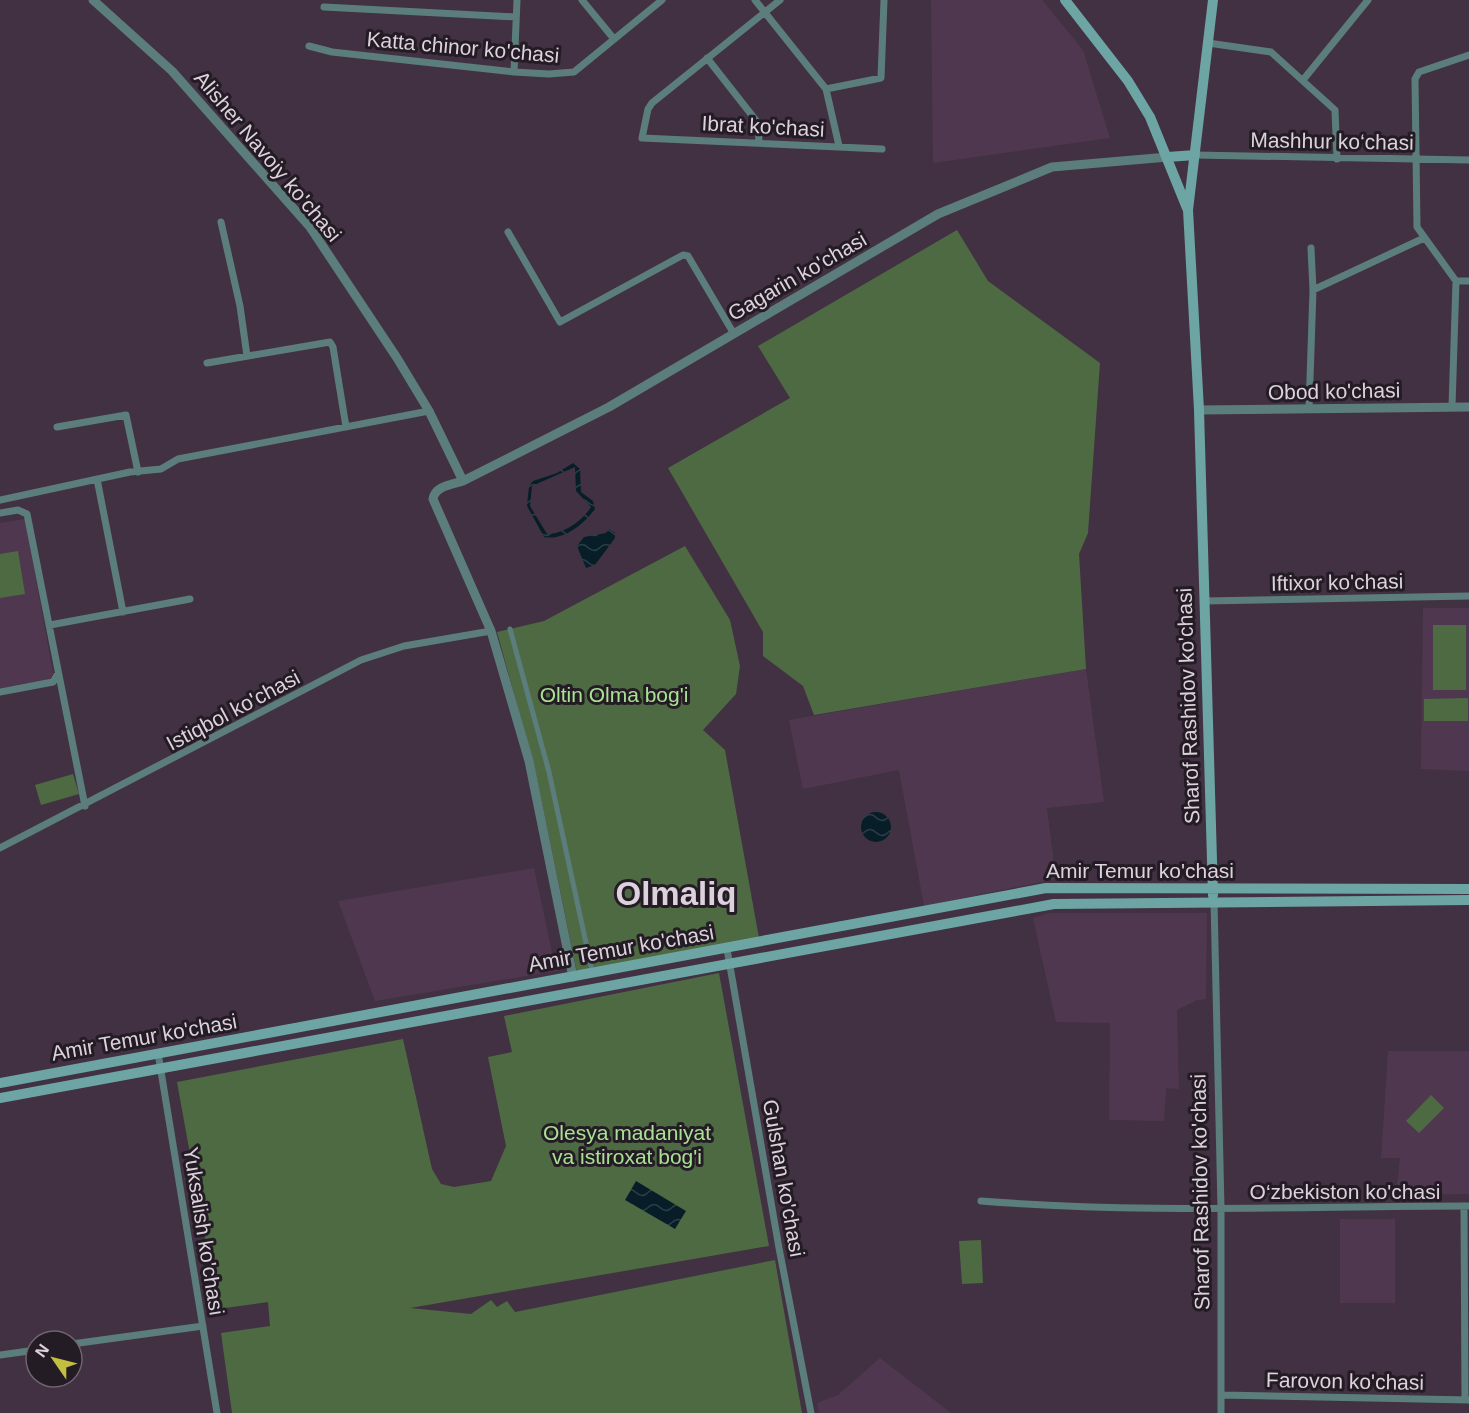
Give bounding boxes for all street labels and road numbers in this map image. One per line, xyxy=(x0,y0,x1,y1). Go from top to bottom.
street label: Katta chinor ko'chasi xyxy=(366,27,560,67)
street label: Alisher Navoiy ko'chasi xyxy=(190,66,346,246)
street label: Ibrat ko'chasi xyxy=(701,111,825,141)
street label: Mashhur ko‘chasi xyxy=(1250,128,1414,154)
street label: Gagarin ko'chasi xyxy=(724,227,870,325)
street label: Obod ko'chasi xyxy=(1268,378,1400,404)
street label: Iftixor ko'chasi xyxy=(1271,569,1403,595)
street label: Sharof Rashidov ko'chasi xyxy=(1172,588,1204,824)
street label: Istiqbol ko'chasi xyxy=(162,665,304,755)
street label: Amir Temur ko'chasi xyxy=(1046,859,1234,882)
street label: Amir Temur ko'chasi xyxy=(526,920,716,976)
street label: Amir Temur ko'chasi xyxy=(49,1009,239,1065)
street label: Sharof Rashidov ko'chasi xyxy=(1186,1074,1214,1310)
street label: Gulshan ko'chasi xyxy=(759,1098,809,1258)
street label: Yuksalish ko'chasi xyxy=(179,1145,229,1317)
street label: O‘zbekiston ko'chasi xyxy=(1250,1180,1440,1203)
street label: Farovon ko'chasi xyxy=(1266,1368,1424,1394)

